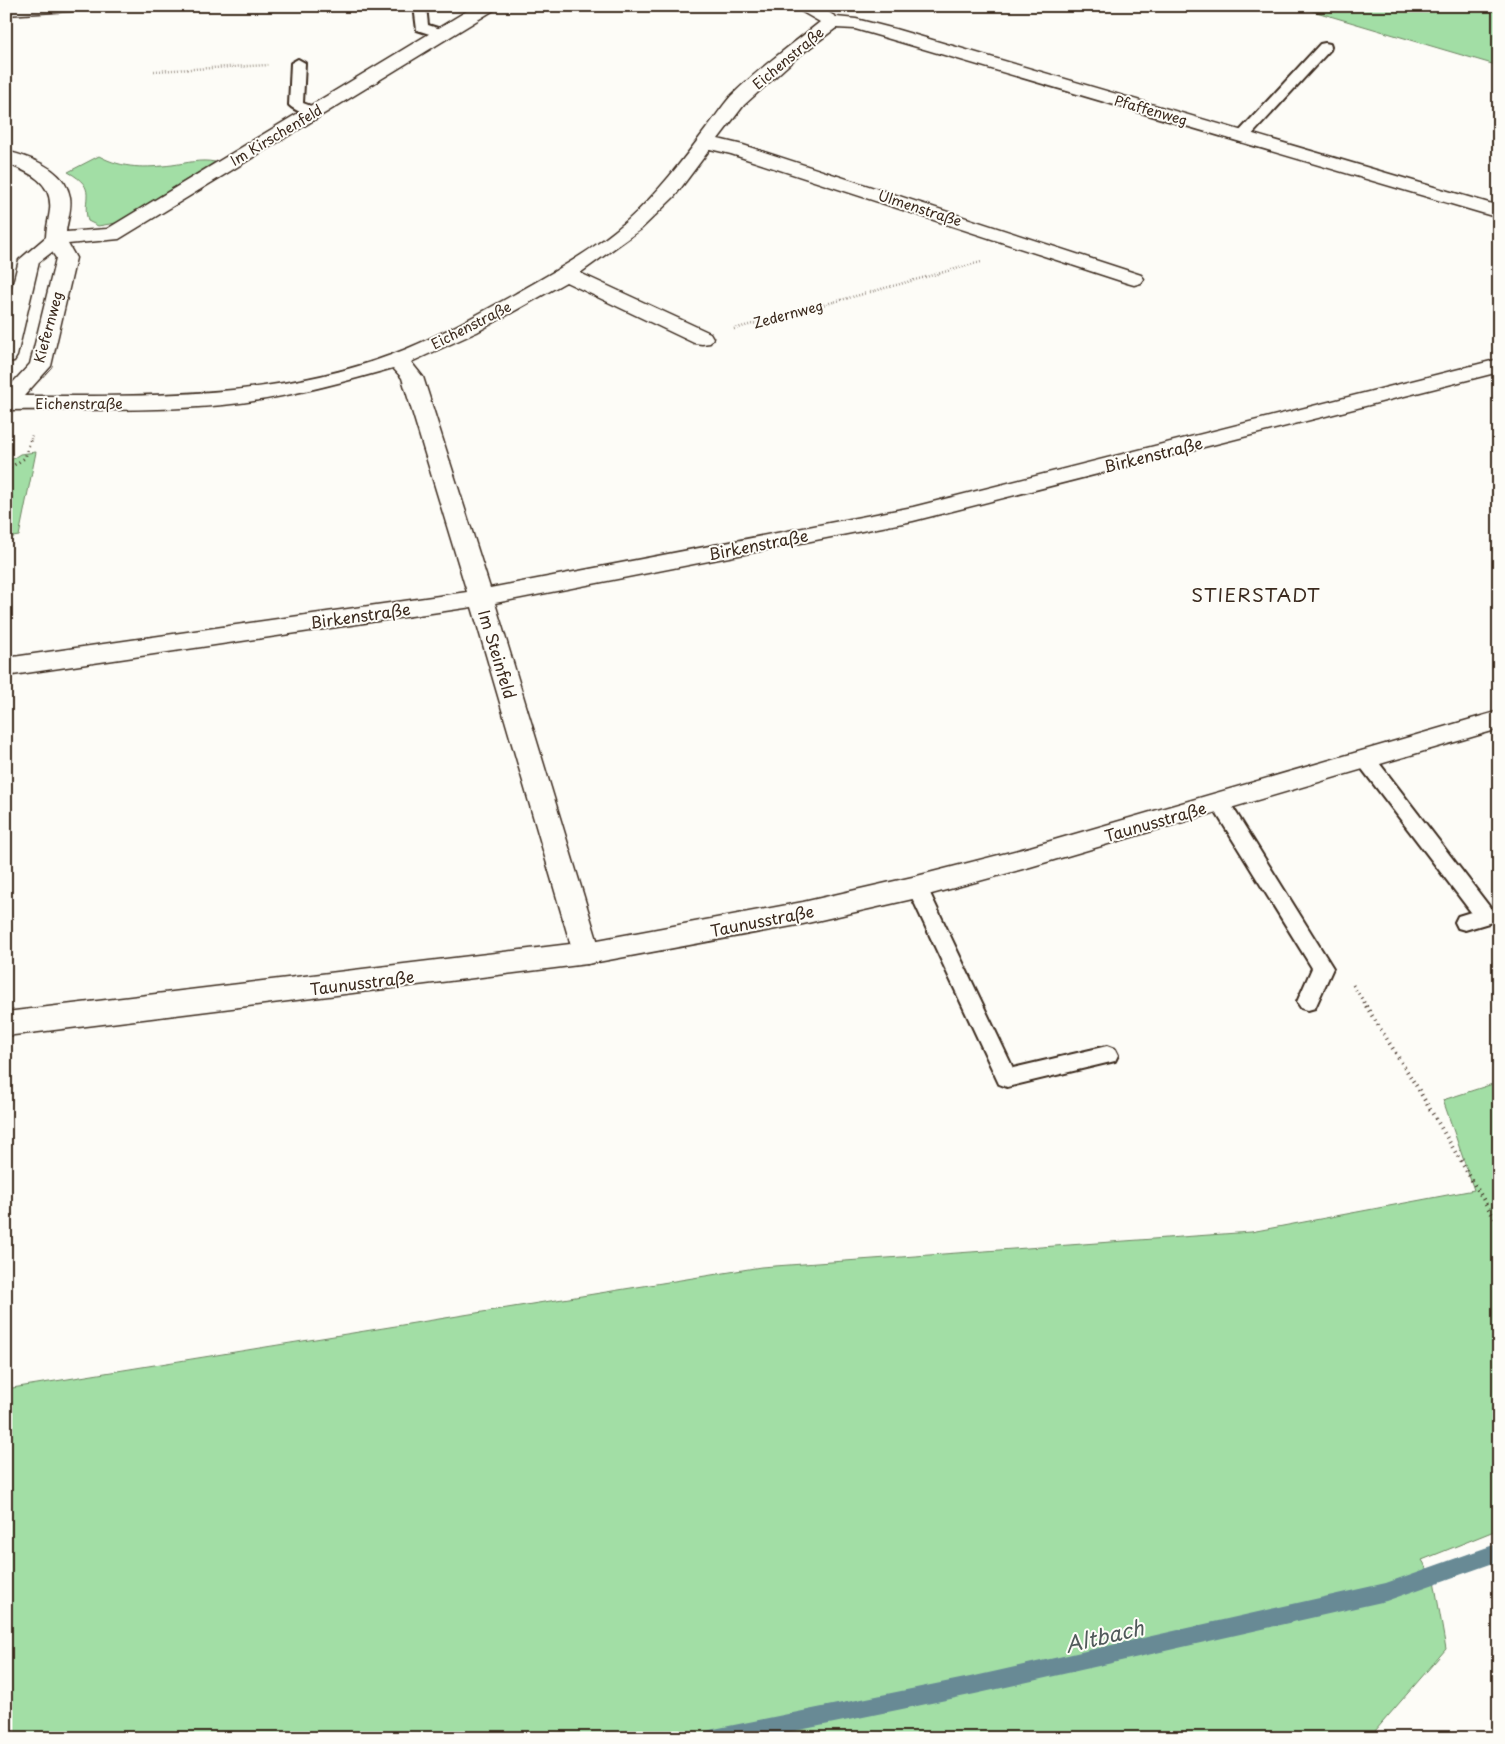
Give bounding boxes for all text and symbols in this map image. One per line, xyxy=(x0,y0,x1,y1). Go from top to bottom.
street label: Eichenstraße xyxy=(748,22,828,94)
street label: Pfaffenweg xyxy=(1112,90,1190,130)
street label: Im Kirschenfeld xyxy=(226,99,326,171)
street label: Ulmenstraße xyxy=(875,185,965,231)
street label: Kiefernweg xyxy=(28,289,68,365)
street label: Zedernweg xyxy=(751,295,825,333)
street label: Eichenstraße xyxy=(427,296,515,354)
street label: Eichenstraße xyxy=(35,393,123,414)
street label: Birkenstraße xyxy=(1101,430,1205,478)
street label: Birkenstraße xyxy=(706,523,810,565)
district label: STIERSTADT xyxy=(1191,580,1321,608)
street label: Birkenstraße xyxy=(308,596,412,634)
street label: Im Steinfeld xyxy=(473,607,523,701)
street label: Taunusstraße xyxy=(1101,795,1209,847)
street label: Taunusstraße xyxy=(708,898,816,942)
street label: Taunusstraße xyxy=(308,964,416,1000)
water label: Altbach xyxy=(1062,1610,1147,1660)

